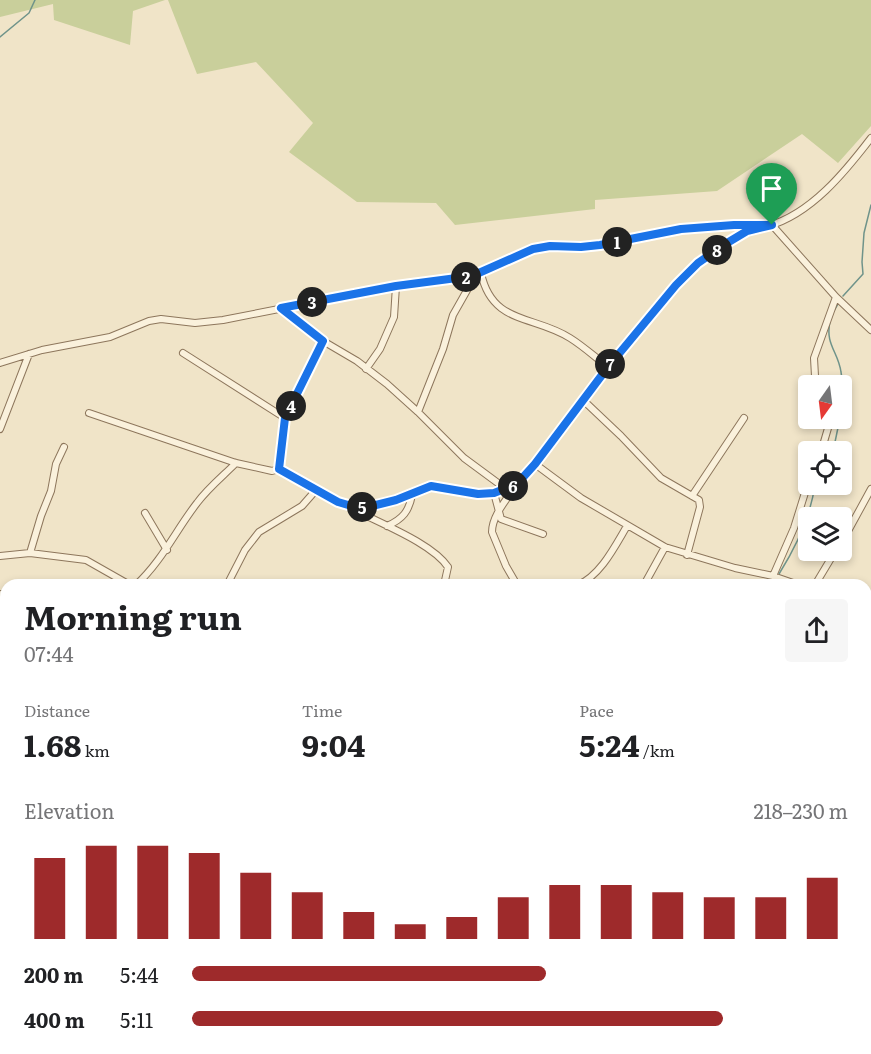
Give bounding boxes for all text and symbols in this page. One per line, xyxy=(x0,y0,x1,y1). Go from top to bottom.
pin xyxy=(746,163,797,225)
icon: arrive xyxy=(755,172,788,205)
pin: 1 xyxy=(602,227,632,257)
text: 1 xyxy=(614,230,620,254)
pin: 8 xyxy=(702,235,732,265)
text: 8 xyxy=(712,238,722,262)
pin: 2 xyxy=(451,262,481,292)
text: 2 xyxy=(462,265,470,289)
pin: 3 xyxy=(297,287,327,317)
text: 3 xyxy=(308,290,316,314)
pin: 7 xyxy=(595,349,625,379)
text: 7 xyxy=(606,352,614,376)
north arrow xyxy=(798,375,852,429)
map controls xyxy=(798,375,852,561)
pin: 4 xyxy=(276,391,306,421)
text: 4 xyxy=(286,394,296,418)
button: locate xyxy=(798,441,852,495)
pin: 6 xyxy=(498,471,528,501)
text: 6 xyxy=(508,474,518,498)
pin: 5 xyxy=(347,492,377,522)
text: 5 xyxy=(358,495,366,519)
button: layers xyxy=(798,507,852,561)
text: Morning run xyxy=(24,591,242,640)
button: share xyxy=(785,599,848,662)
text: 07:44 xyxy=(24,638,74,668)
text: Distance xyxy=(24,698,90,722)
text: Time xyxy=(302,698,342,722)
text: Pace xyxy=(579,698,614,722)
text: 1.68 xyxy=(24,722,81,766)
text: 9:04 xyxy=(302,722,365,766)
text: 5:24 xyxy=(579,722,640,766)
text: km xyxy=(81,738,110,762)
text: /km xyxy=(640,738,675,762)
text: Elevation xyxy=(24,795,114,825)
text: 218–230 m xyxy=(754,795,848,825)
text: 200 m xyxy=(24,959,83,989)
text: 5:44 xyxy=(120,959,158,989)
text: 400 m xyxy=(24,1004,85,1034)
text: 5:11 xyxy=(120,1004,153,1034)

